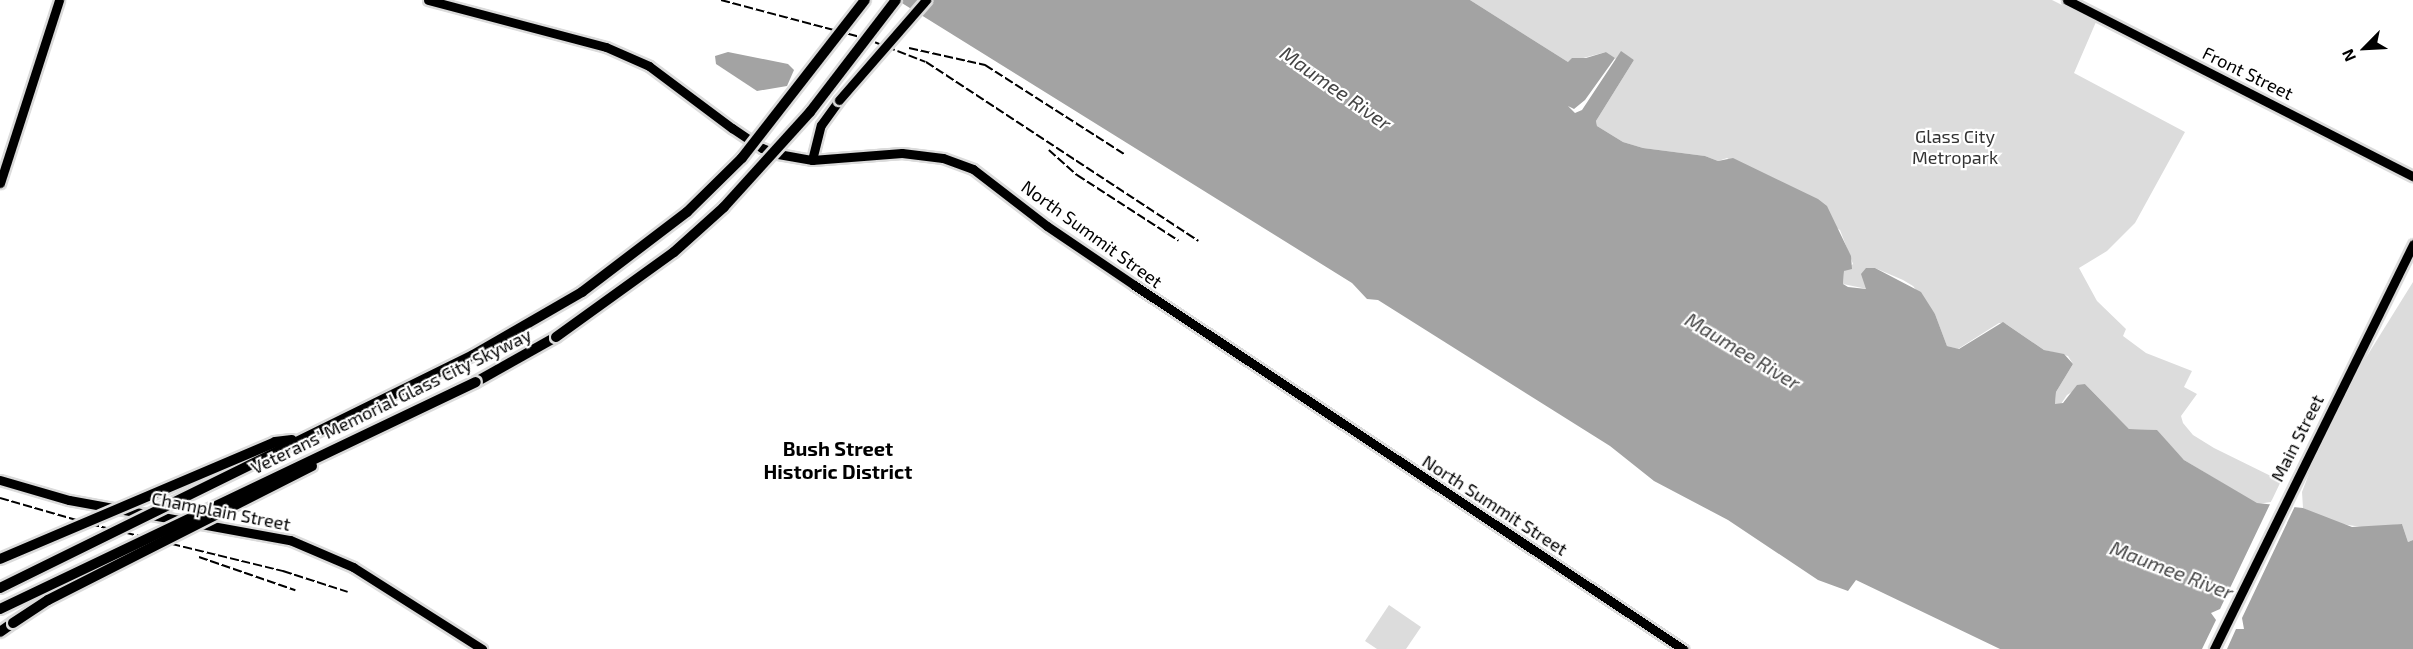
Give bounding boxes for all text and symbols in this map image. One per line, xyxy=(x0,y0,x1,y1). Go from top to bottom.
north arrow xyxy=(2335,18,2395,78)
water label: Maumee River xyxy=(1276,41,1396,135)
street label: Front Street xyxy=(2199,42,2297,104)
text: N xyxy=(2337,46,2359,65)
park label: Glass City Metropark xyxy=(1912,126,1998,168)
street label: North Summit Street xyxy=(1017,176,1167,292)
water label: Maumee River xyxy=(1681,307,1805,395)
street label: Veterans' Memorial Glass City Skyway xyxy=(247,323,535,479)
street label: Main Street xyxy=(2266,391,2328,485)
district label: Bush Street Historic District xyxy=(764,437,912,484)
street label: North Summit Street xyxy=(1418,450,1572,560)
street label: Champlain Street xyxy=(150,487,292,535)
water label: Maumee River xyxy=(2107,535,2237,605)

